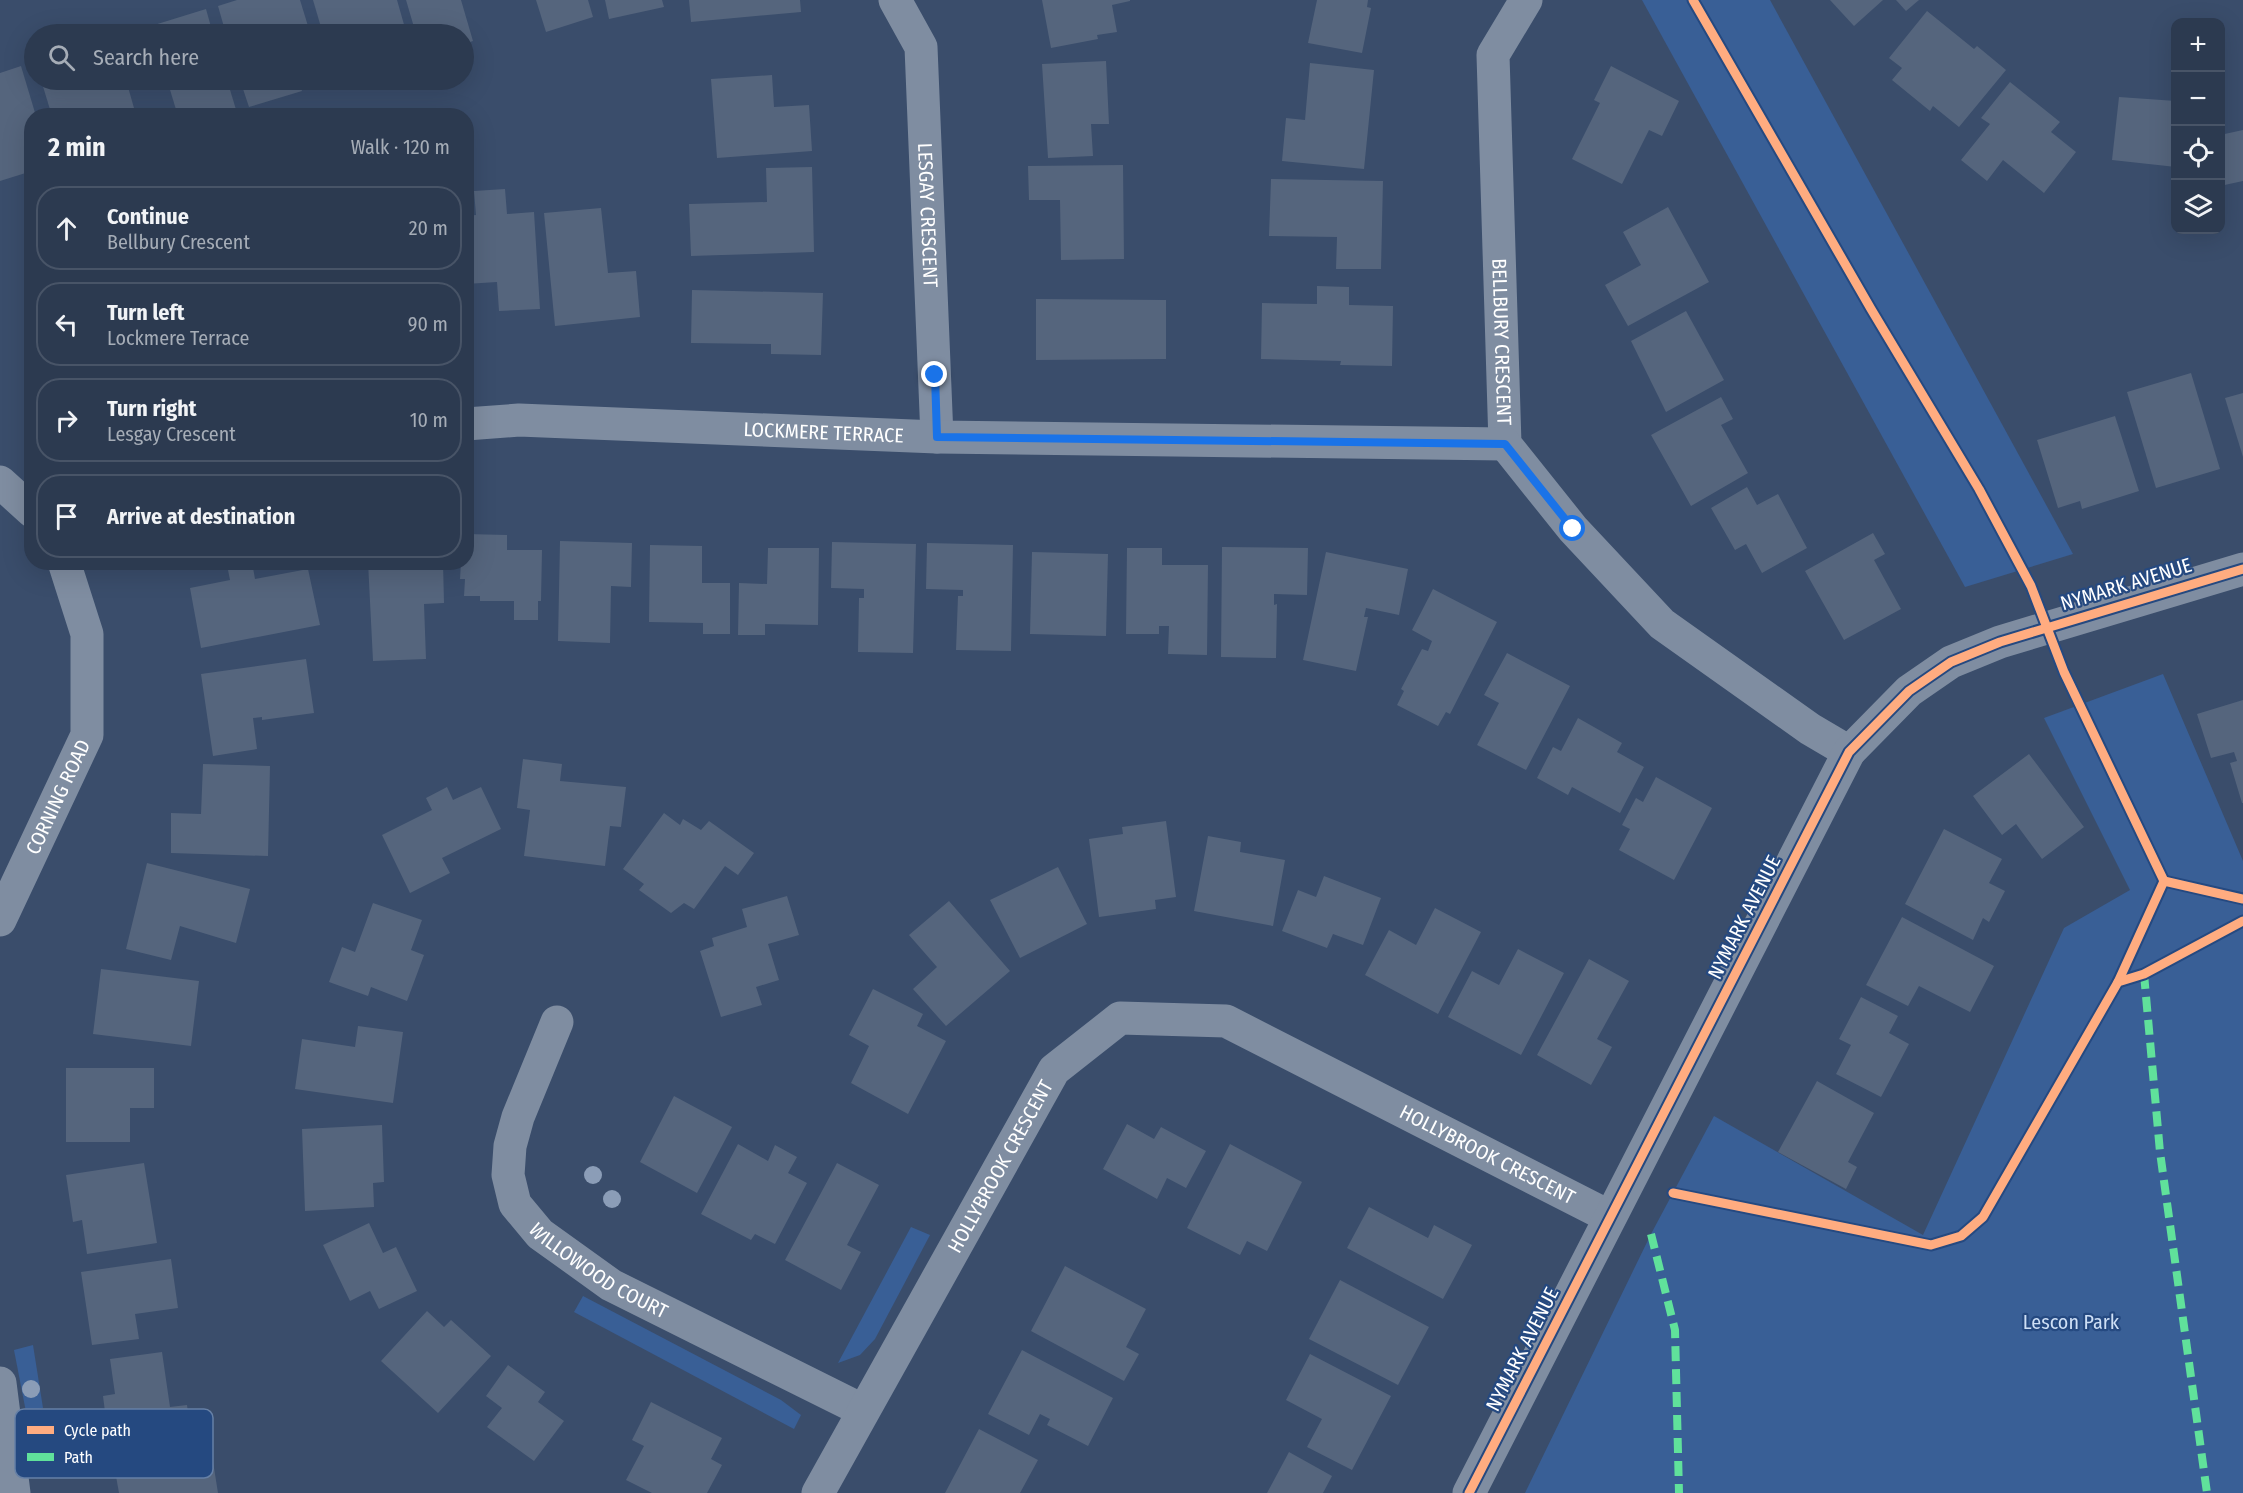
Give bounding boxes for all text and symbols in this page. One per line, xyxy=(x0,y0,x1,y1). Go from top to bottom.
map controls xyxy=(2171,18,2225,234)
button: + xyxy=(2171,18,2225,72)
search box xyxy=(24,24,474,90)
icon: search xyxy=(45,41,78,74)
text: Search here xyxy=(93,44,199,71)
button: − xyxy=(2171,72,2225,126)
button: locate xyxy=(2171,126,2225,180)
text: 2 min xyxy=(48,132,106,163)
text: Walk · 120 m xyxy=(351,135,450,159)
street label: LESGAY CRESCENT xyxy=(913,142,943,289)
button: layers xyxy=(2171,180,2225,234)
text: Continue xyxy=(107,203,189,230)
icon: ahead xyxy=(50,212,83,245)
text: 20 m xyxy=(409,216,448,240)
text: Bellbury Crescent xyxy=(107,230,250,254)
street label: BELLBURY CRESCENT xyxy=(1487,258,1516,426)
text: Turn left xyxy=(107,299,185,326)
icon: left xyxy=(50,308,83,341)
text: 90 m xyxy=(408,312,448,336)
text: Lockmere Terrace xyxy=(107,326,249,350)
route end xyxy=(921,361,947,387)
text: Turn right xyxy=(107,395,196,422)
icon: right xyxy=(50,404,83,437)
text: 10 m xyxy=(410,408,448,432)
street label: LOCKMERE TERRACE xyxy=(743,417,904,448)
text: Lesgay Crescent xyxy=(107,422,236,446)
icon: arrive xyxy=(50,500,83,533)
text: Arrive at destination xyxy=(107,503,295,530)
route start xyxy=(1559,515,1585,541)
street label: NYMARK AVENUE xyxy=(2058,553,2194,615)
street label: CORNING ROAD xyxy=(21,736,95,858)
street label: NYMARK AVENUE xyxy=(1702,851,1786,983)
street label: HOLLYBROOK CRESCENT xyxy=(943,1075,1058,1257)
street label: HOLLYBROOK CRESCENT xyxy=(1396,1100,1580,1210)
street label: WILLOWOOD COURT xyxy=(524,1218,672,1324)
street label: NYMARK AVENUE xyxy=(1480,1283,1564,1415)
park label: Lescon Park xyxy=(2023,1310,2120,1334)
legend xyxy=(15,1409,213,1478)
text: Cycle path xyxy=(64,1421,131,1440)
text: Path xyxy=(64,1448,93,1467)

